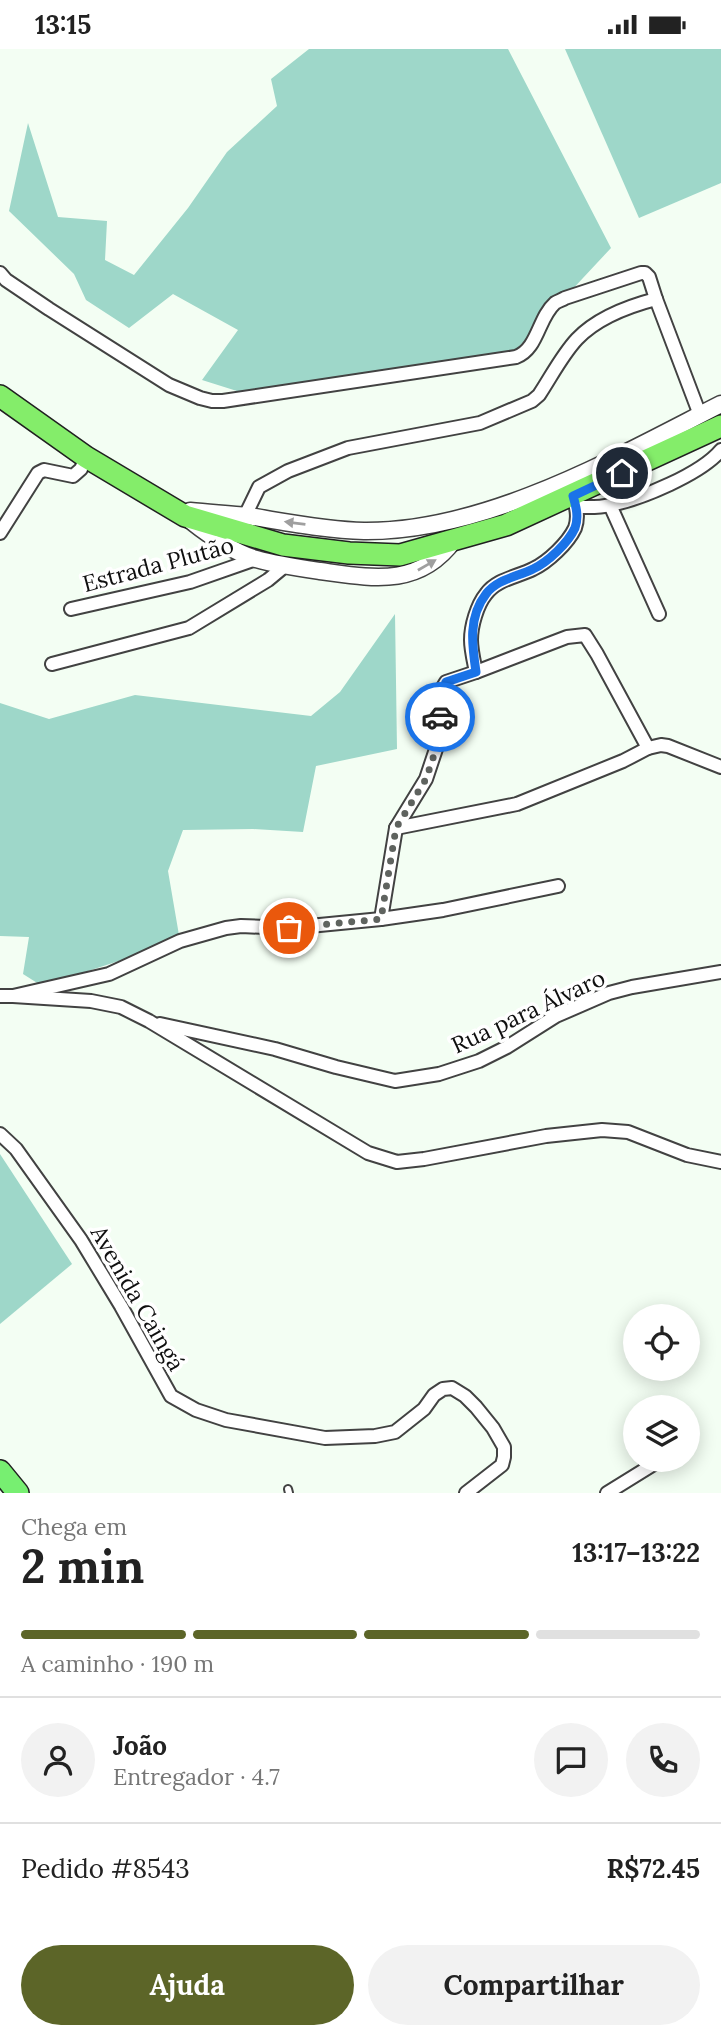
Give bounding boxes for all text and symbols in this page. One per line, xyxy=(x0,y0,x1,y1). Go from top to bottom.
text: 13:15 xyxy=(35,8,91,41)
pin xyxy=(592,443,652,503)
icon: home xyxy=(603,454,641,492)
one-way arrow xyxy=(284,518,306,529)
street label: Estrada Plutão xyxy=(79,530,237,598)
one-way arrow xyxy=(417,559,436,571)
courier xyxy=(405,682,475,752)
icon: car xyxy=(421,698,459,736)
pin xyxy=(259,898,319,958)
icon: bag xyxy=(270,909,308,947)
street label: Rua para Álvaro xyxy=(446,963,610,1059)
street label: Avenida Caingá xyxy=(84,1219,191,1376)
map controls xyxy=(623,1304,700,1472)
button: locate xyxy=(623,1304,700,1381)
button: layers xyxy=(623,1395,700,1472)
text: Chega em xyxy=(21,1512,127,1541)
text: 13:17–13:22 xyxy=(572,1536,700,1569)
text: 2 min xyxy=(21,1537,144,1596)
text: A caminho · 190 m xyxy=(21,1649,214,1678)
button: person xyxy=(21,1723,95,1797)
button: chat xyxy=(534,1723,608,1797)
button: phone xyxy=(626,1723,700,1797)
text: João xyxy=(113,1729,167,1762)
text: Entregador · 4.7 xyxy=(113,1762,280,1791)
text: Pedido #8543 xyxy=(21,1852,190,1885)
text: R$72.45 xyxy=(607,1852,700,1885)
button: Ajuda xyxy=(21,1945,354,2025)
button: Compartilhar xyxy=(368,1945,700,2025)

